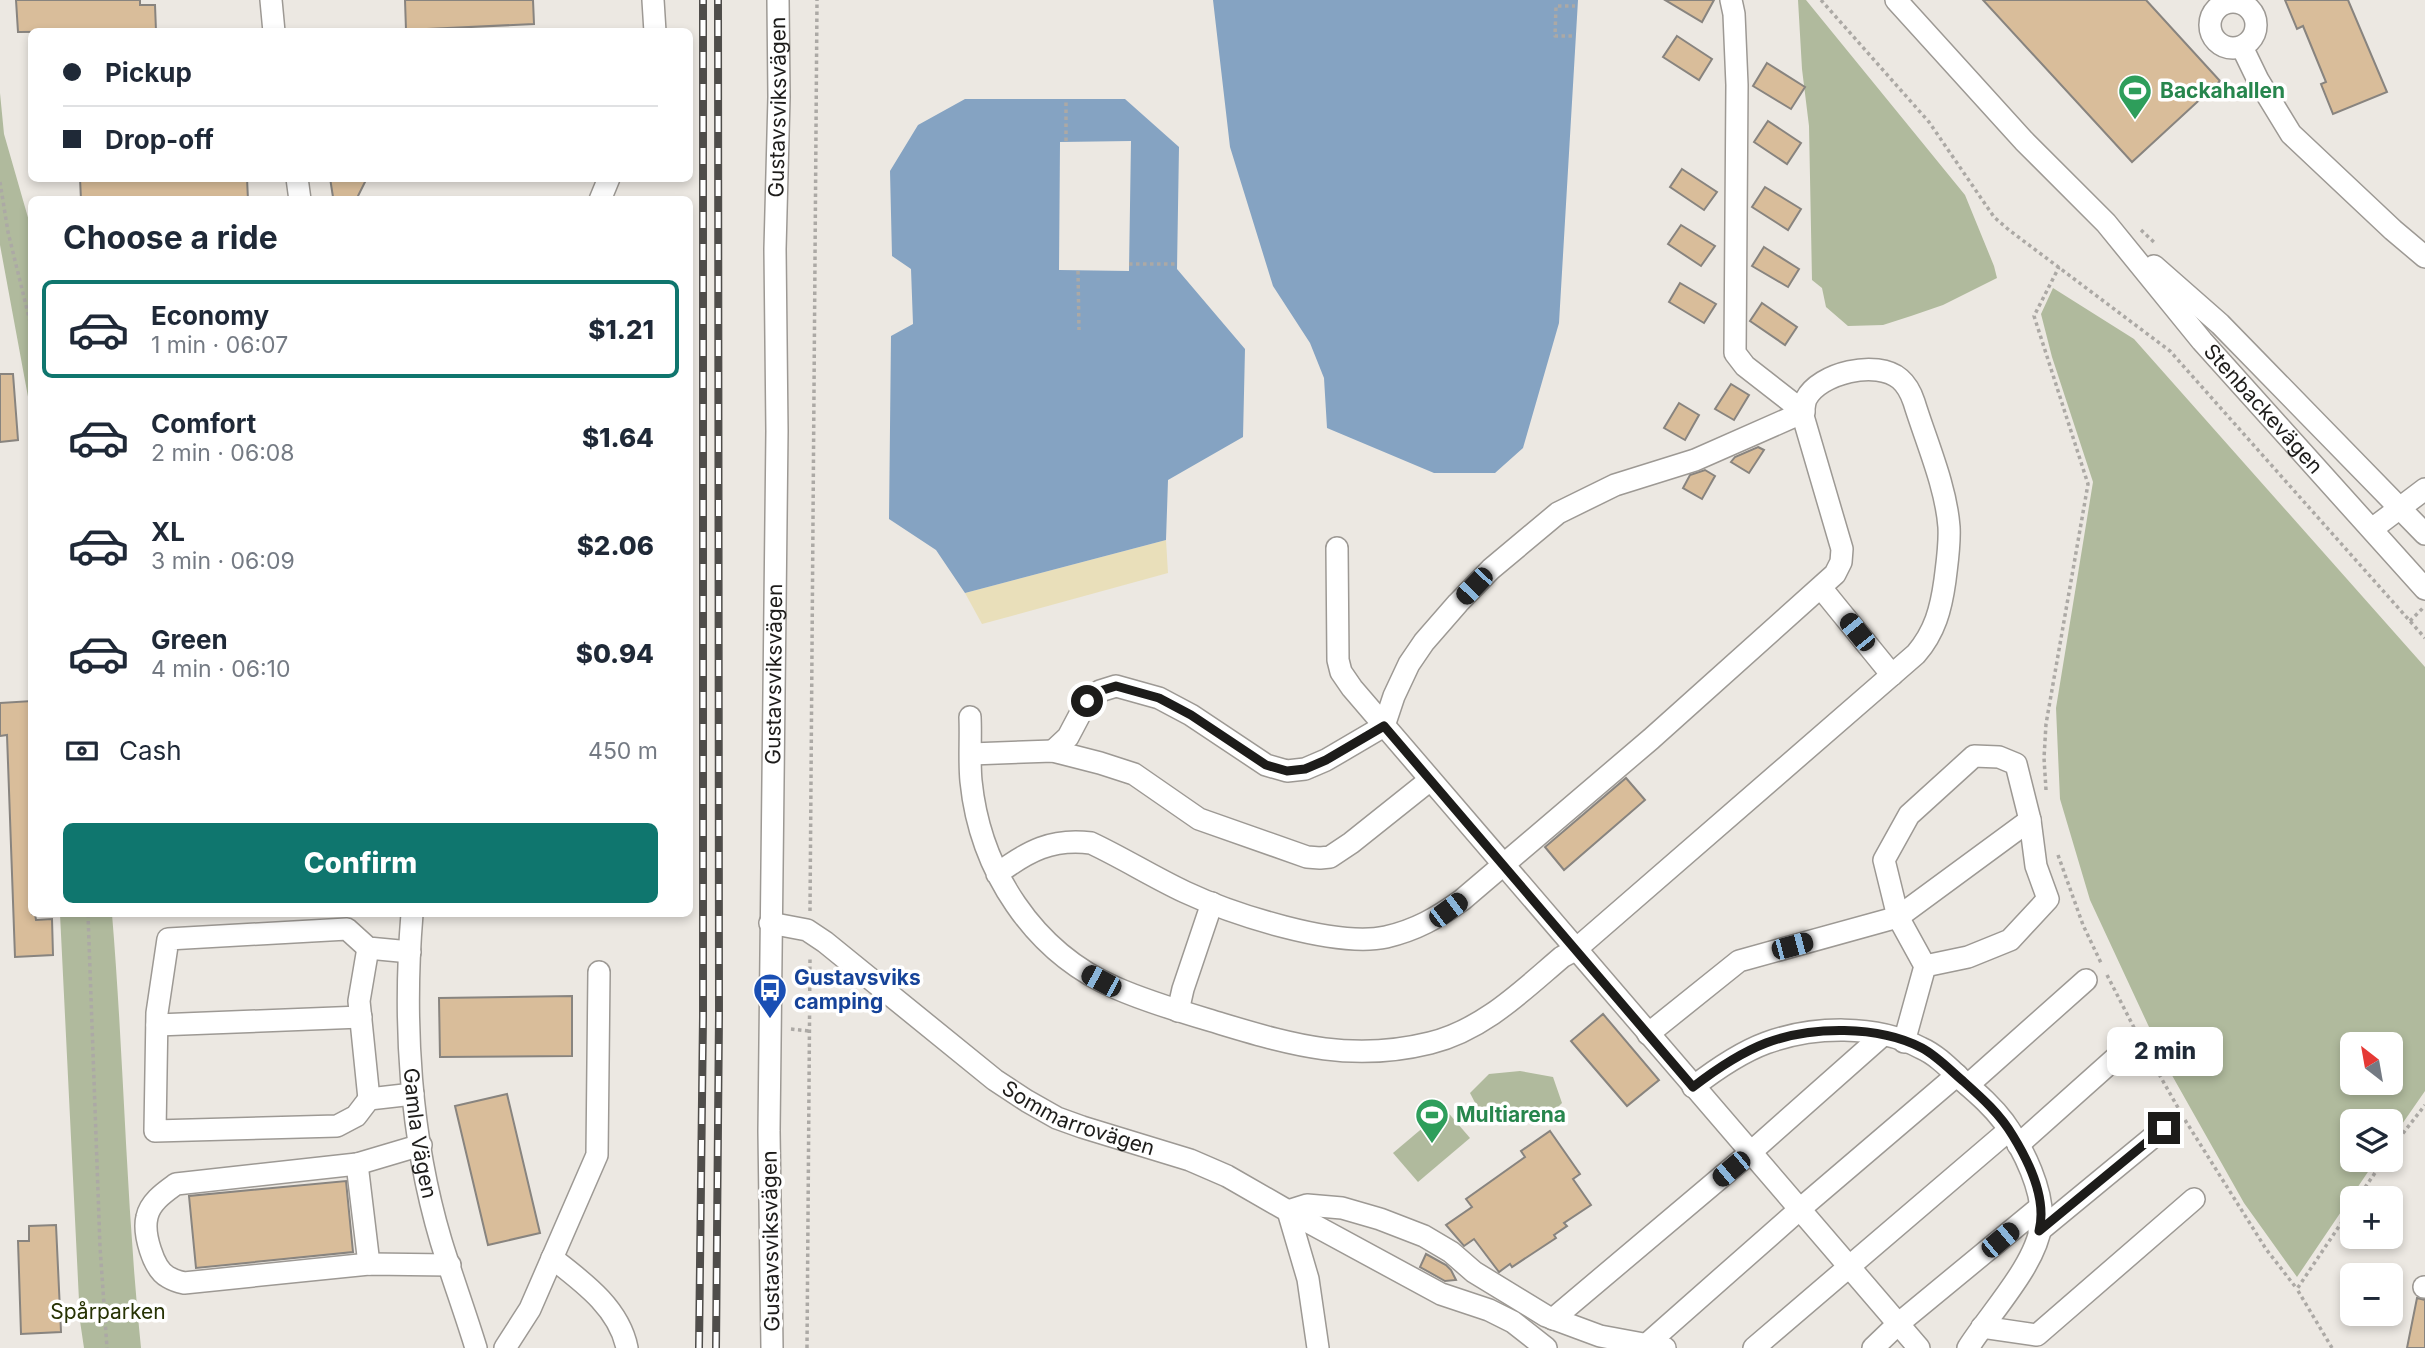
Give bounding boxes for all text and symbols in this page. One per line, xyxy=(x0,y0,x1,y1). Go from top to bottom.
street label: Gustavsviksvägen xyxy=(763,16,791,198)
text: Pickup xyxy=(105,57,192,88)
sports icon: Backahallen xyxy=(2116,72,2154,121)
place label: Backahallen xyxy=(2160,78,2285,103)
text: Drop-off xyxy=(105,124,214,155)
text: Choose a ride xyxy=(63,218,278,257)
icon: car xyxy=(67,298,130,361)
text: Economy xyxy=(151,300,269,331)
text: $1.21 xyxy=(588,314,654,345)
text: 1 min · 06:07 xyxy=(151,331,288,359)
street label: Stenbackevägen xyxy=(2199,339,2328,479)
icon: car xyxy=(67,406,130,469)
text: Comfort xyxy=(151,408,256,439)
text: $1.64 xyxy=(582,422,654,453)
text: 2 min · 06:08 xyxy=(151,439,295,467)
icon: car xyxy=(67,514,130,577)
text: XL xyxy=(151,516,185,547)
text: $2.06 xyxy=(577,530,654,561)
text: 3 min · 06:09 xyxy=(151,547,295,575)
car xyxy=(1452,564,1497,608)
street label: Gustavsviksvägen xyxy=(760,583,787,765)
car xyxy=(1836,609,1879,655)
icon: car xyxy=(67,622,130,685)
text: Green xyxy=(151,624,228,655)
text: $0.94 xyxy=(576,638,654,669)
text: 4 min · 06:10 xyxy=(151,655,290,683)
route start xyxy=(1071,685,1103,717)
icon: cash xyxy=(63,732,101,770)
text: Cash xyxy=(119,735,182,766)
text: 450 m xyxy=(588,737,658,765)
button: Confirm xyxy=(63,823,658,903)
car xyxy=(1425,889,1472,931)
car xyxy=(1769,930,1816,962)
car xyxy=(1078,962,1125,1000)
place label: Gustavsviks camping xyxy=(794,965,921,1014)
bus stop icon: Gustavsviks camping xyxy=(751,971,789,1020)
callout: 2 min xyxy=(2106,1026,2222,1076)
north arrow xyxy=(2340,1032,2403,1096)
map controls xyxy=(2340,1032,2403,1326)
text: 2 min xyxy=(2134,1037,2196,1065)
street label: Gamla Vägen xyxy=(399,1067,442,1201)
street label: Sommarrovägen xyxy=(998,1075,1158,1160)
sports icon: Multiarena xyxy=(1413,1096,1451,1145)
place label: Multiarena xyxy=(1456,1102,1566,1127)
button: layers xyxy=(2340,1109,2403,1172)
route end xyxy=(2148,1112,2180,1144)
car xyxy=(1709,1147,1754,1191)
street label: Gustavsviksvägen xyxy=(756,1150,785,1332)
button: + xyxy=(2340,1186,2403,1249)
car xyxy=(1978,1218,2023,1262)
button: − xyxy=(2340,1263,2403,1326)
park label: Spårparken xyxy=(50,1299,166,1324)

